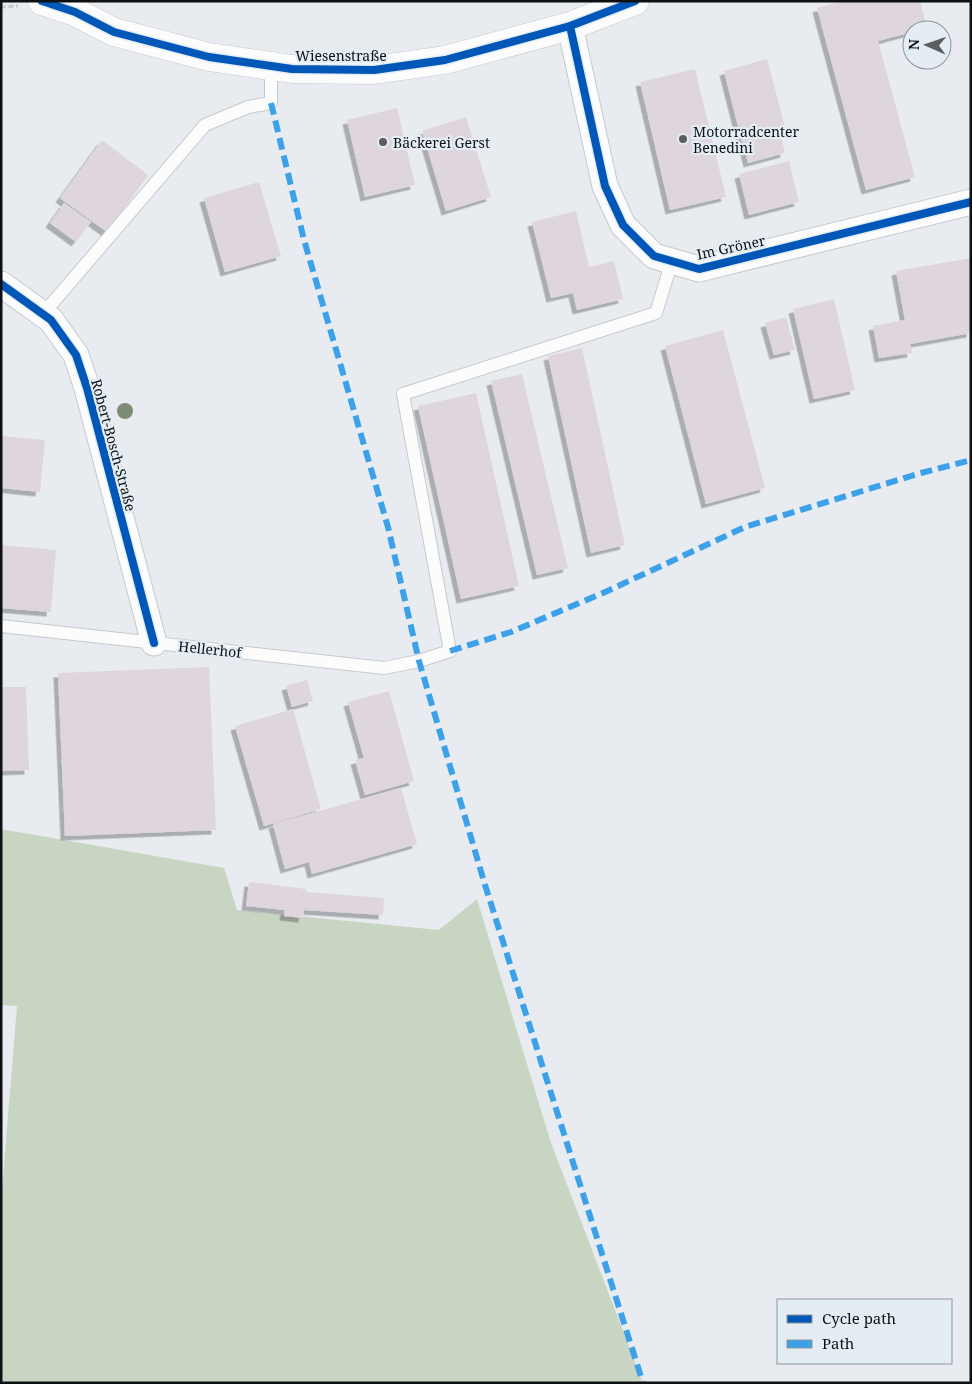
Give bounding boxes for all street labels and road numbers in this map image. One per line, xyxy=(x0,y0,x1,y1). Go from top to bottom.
street label: Wiesenstraße xyxy=(295,46,387,65)
street label: Im Gröner xyxy=(695,230,768,264)
street label: Robert-Bosch-Straße xyxy=(87,377,141,513)
street label: Hellerhof xyxy=(177,636,244,662)

